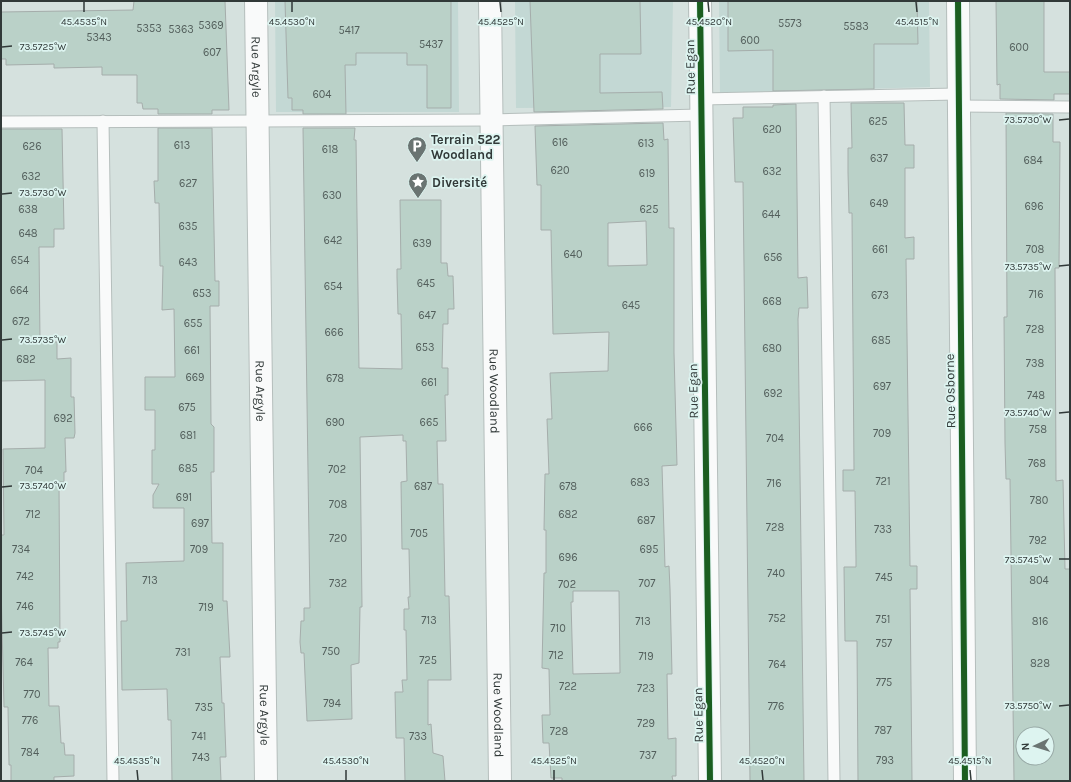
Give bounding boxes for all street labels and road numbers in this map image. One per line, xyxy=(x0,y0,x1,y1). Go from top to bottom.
street label: Rue Argyle xyxy=(249,36,265,98)
street label: Rue Egan xyxy=(682,39,698,95)
street label: Rue Woodland xyxy=(487,348,503,434)
street label: Rue Osborne xyxy=(942,353,958,429)
street label: Rue Argyle xyxy=(253,360,269,422)
street label: Rue Egan xyxy=(685,363,701,419)
street label: Rue Woodland xyxy=(491,672,507,758)
street label: Rue Argyle xyxy=(257,684,273,746)
street label: Rue Egan xyxy=(690,687,706,743)

